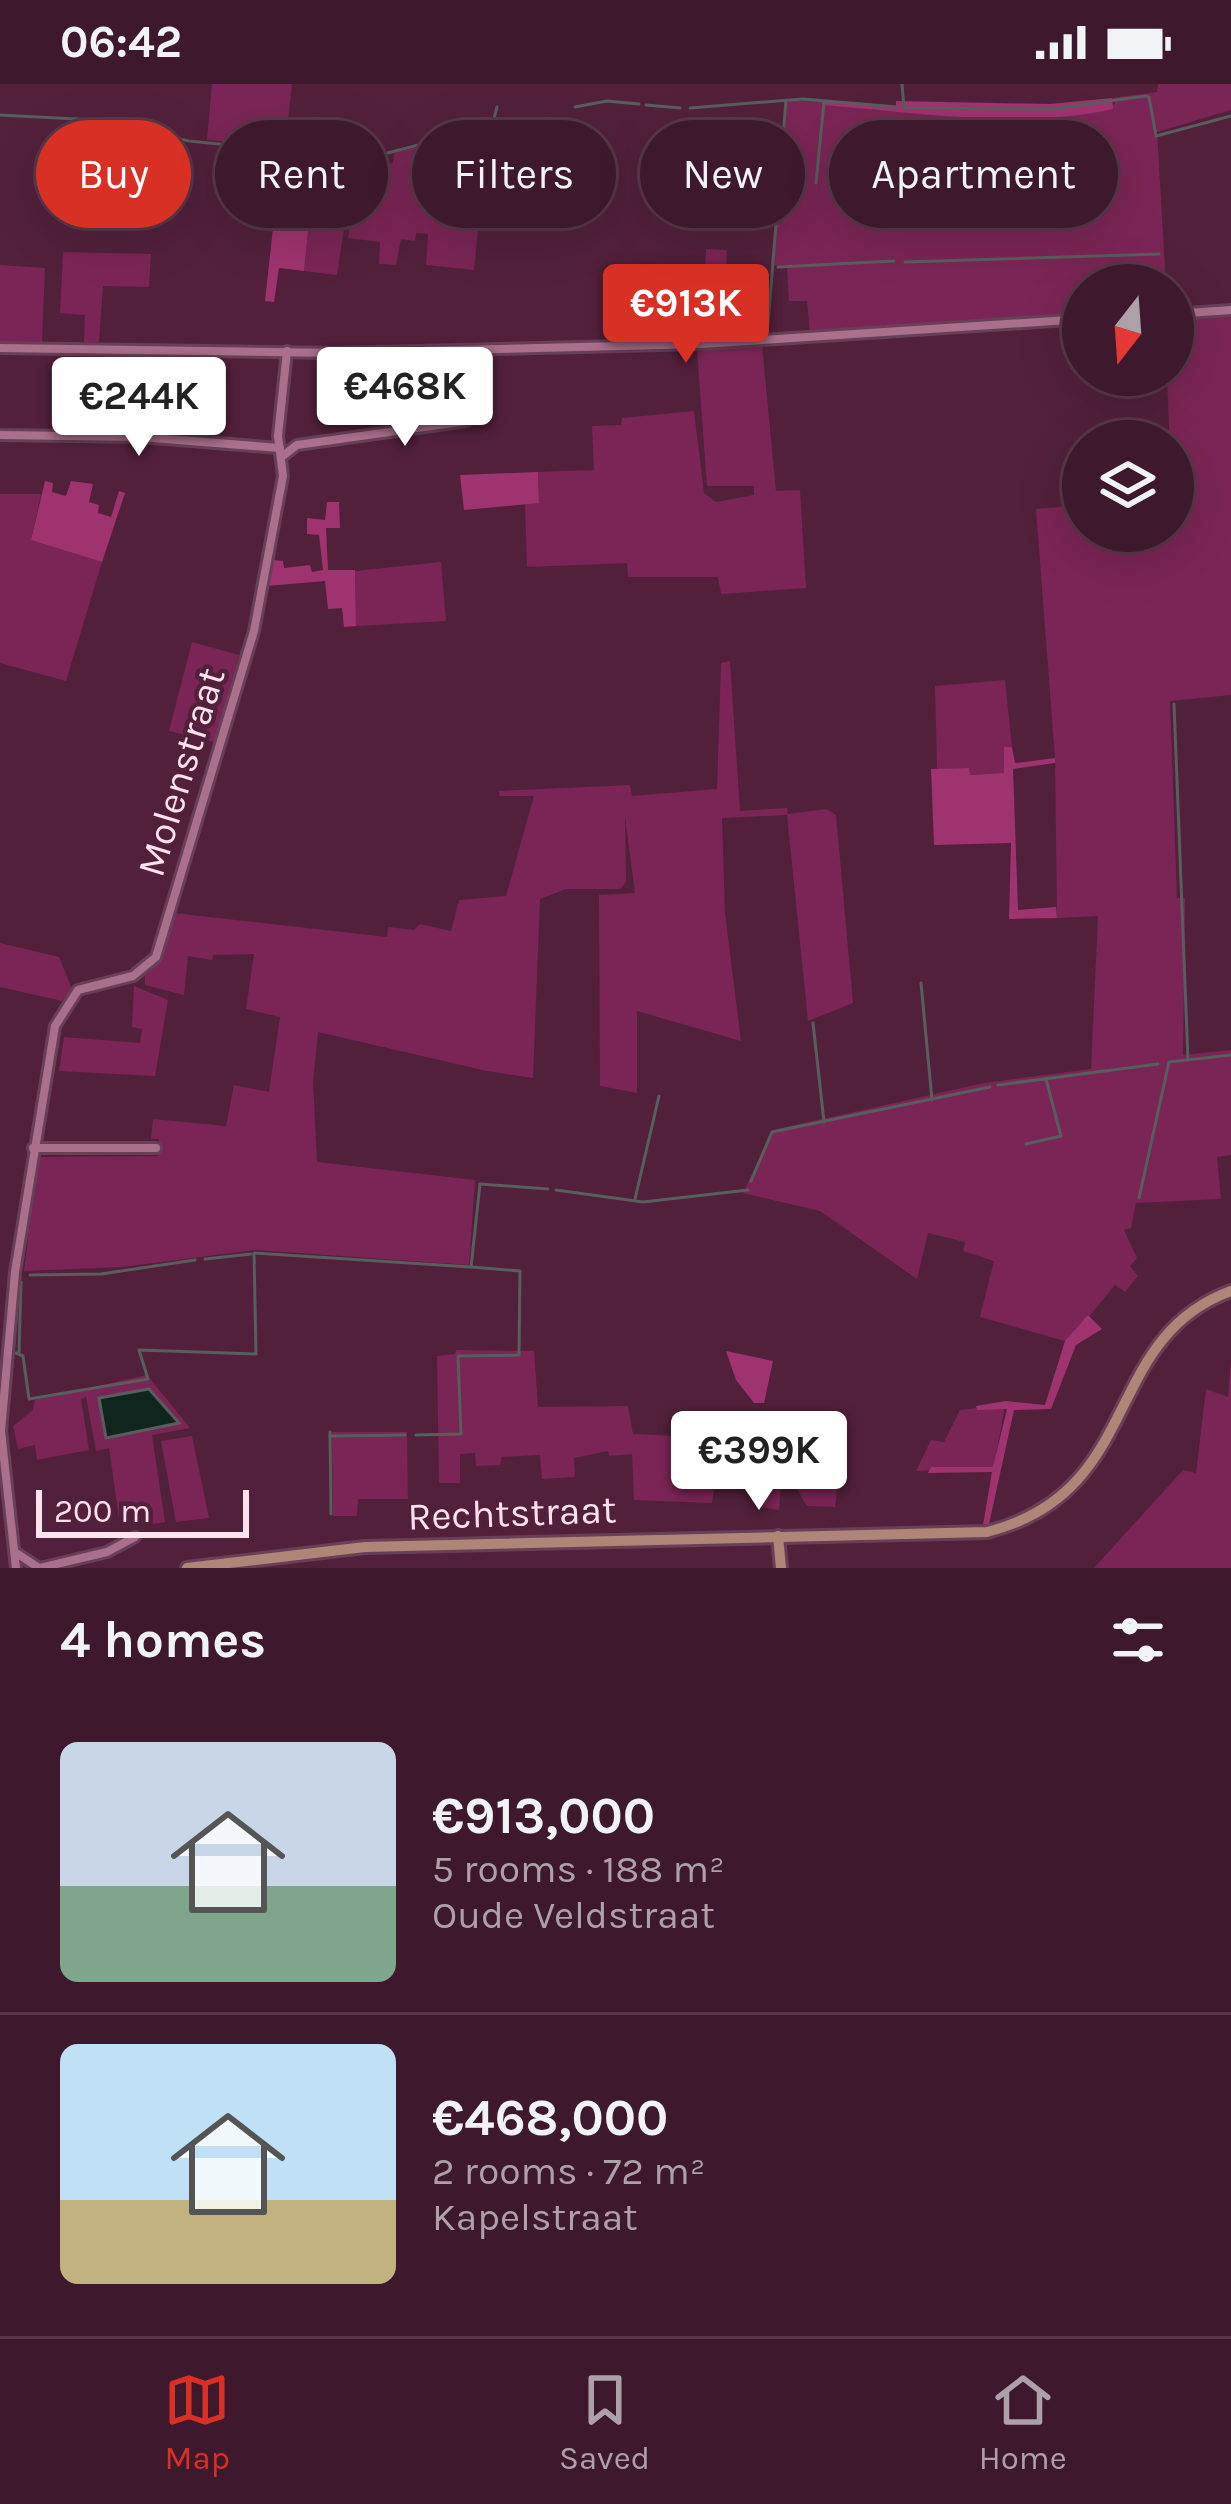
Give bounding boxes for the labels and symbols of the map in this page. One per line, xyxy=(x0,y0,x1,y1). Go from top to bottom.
pin: €913K xyxy=(602,264,770,366)
north arrow xyxy=(1062,264,1194,396)
pin: €468K xyxy=(321,347,489,449)
pin: €244K xyxy=(55,357,223,459)
street label: Molenstraat xyxy=(127,662,235,882)
pin: €399K xyxy=(675,1411,843,1513)
scale bar xyxy=(36,1484,249,1537)
street label: Rechtstraat xyxy=(407,1486,617,1540)

